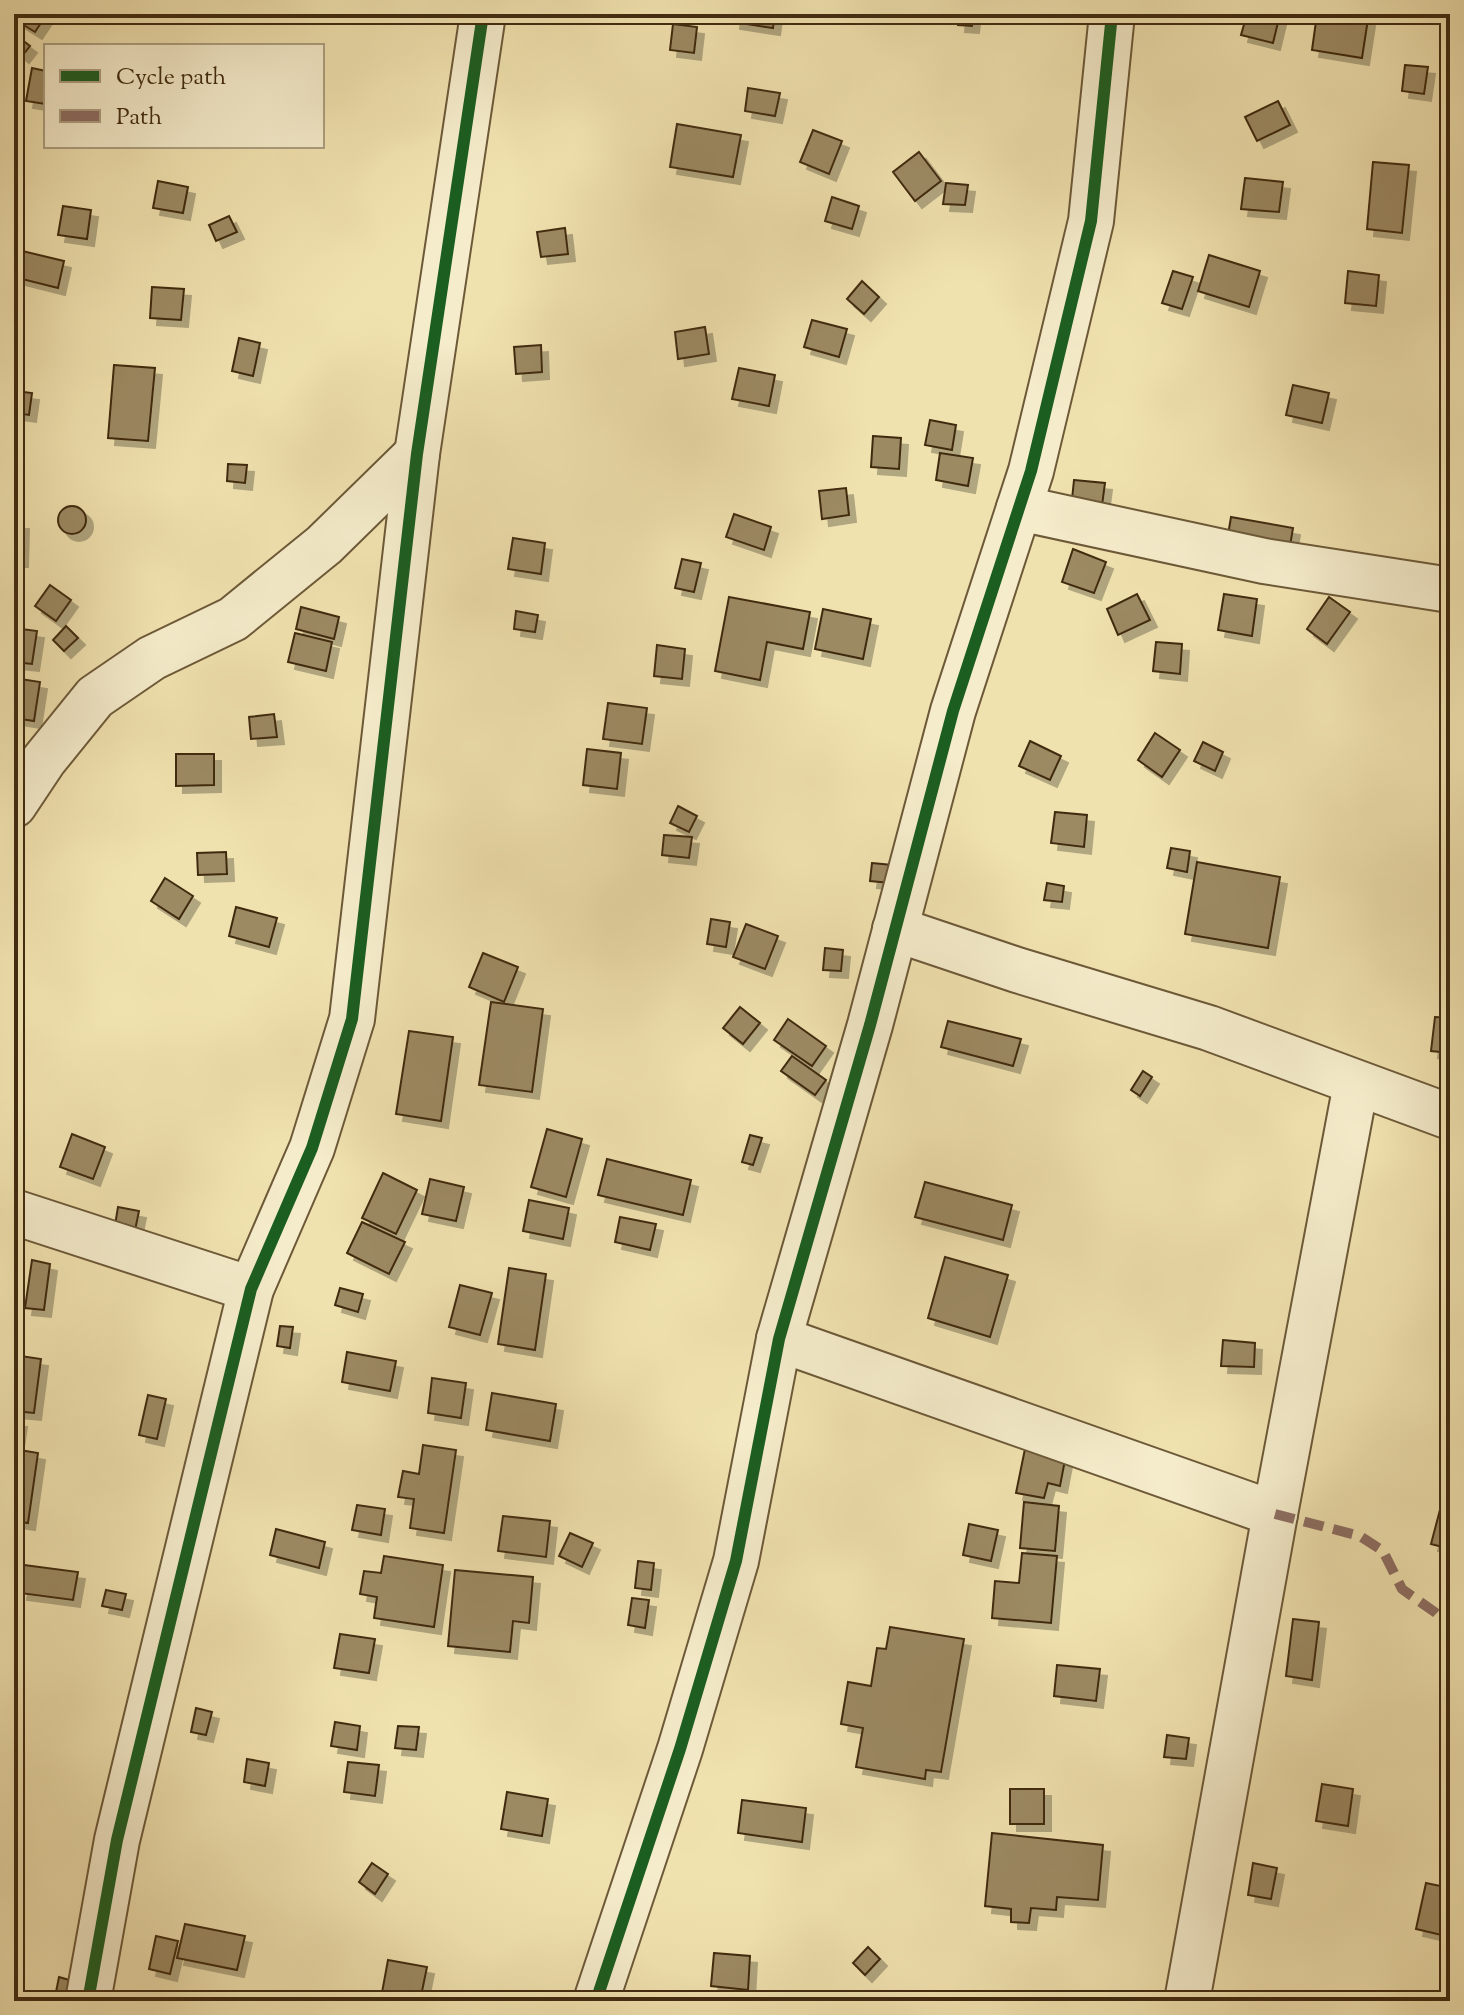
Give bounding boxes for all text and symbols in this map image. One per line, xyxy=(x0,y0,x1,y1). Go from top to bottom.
legend xyxy=(44,44,324,148)
text: Cycle path xyxy=(116,61,226,95)
text: Path xyxy=(116,101,162,135)

